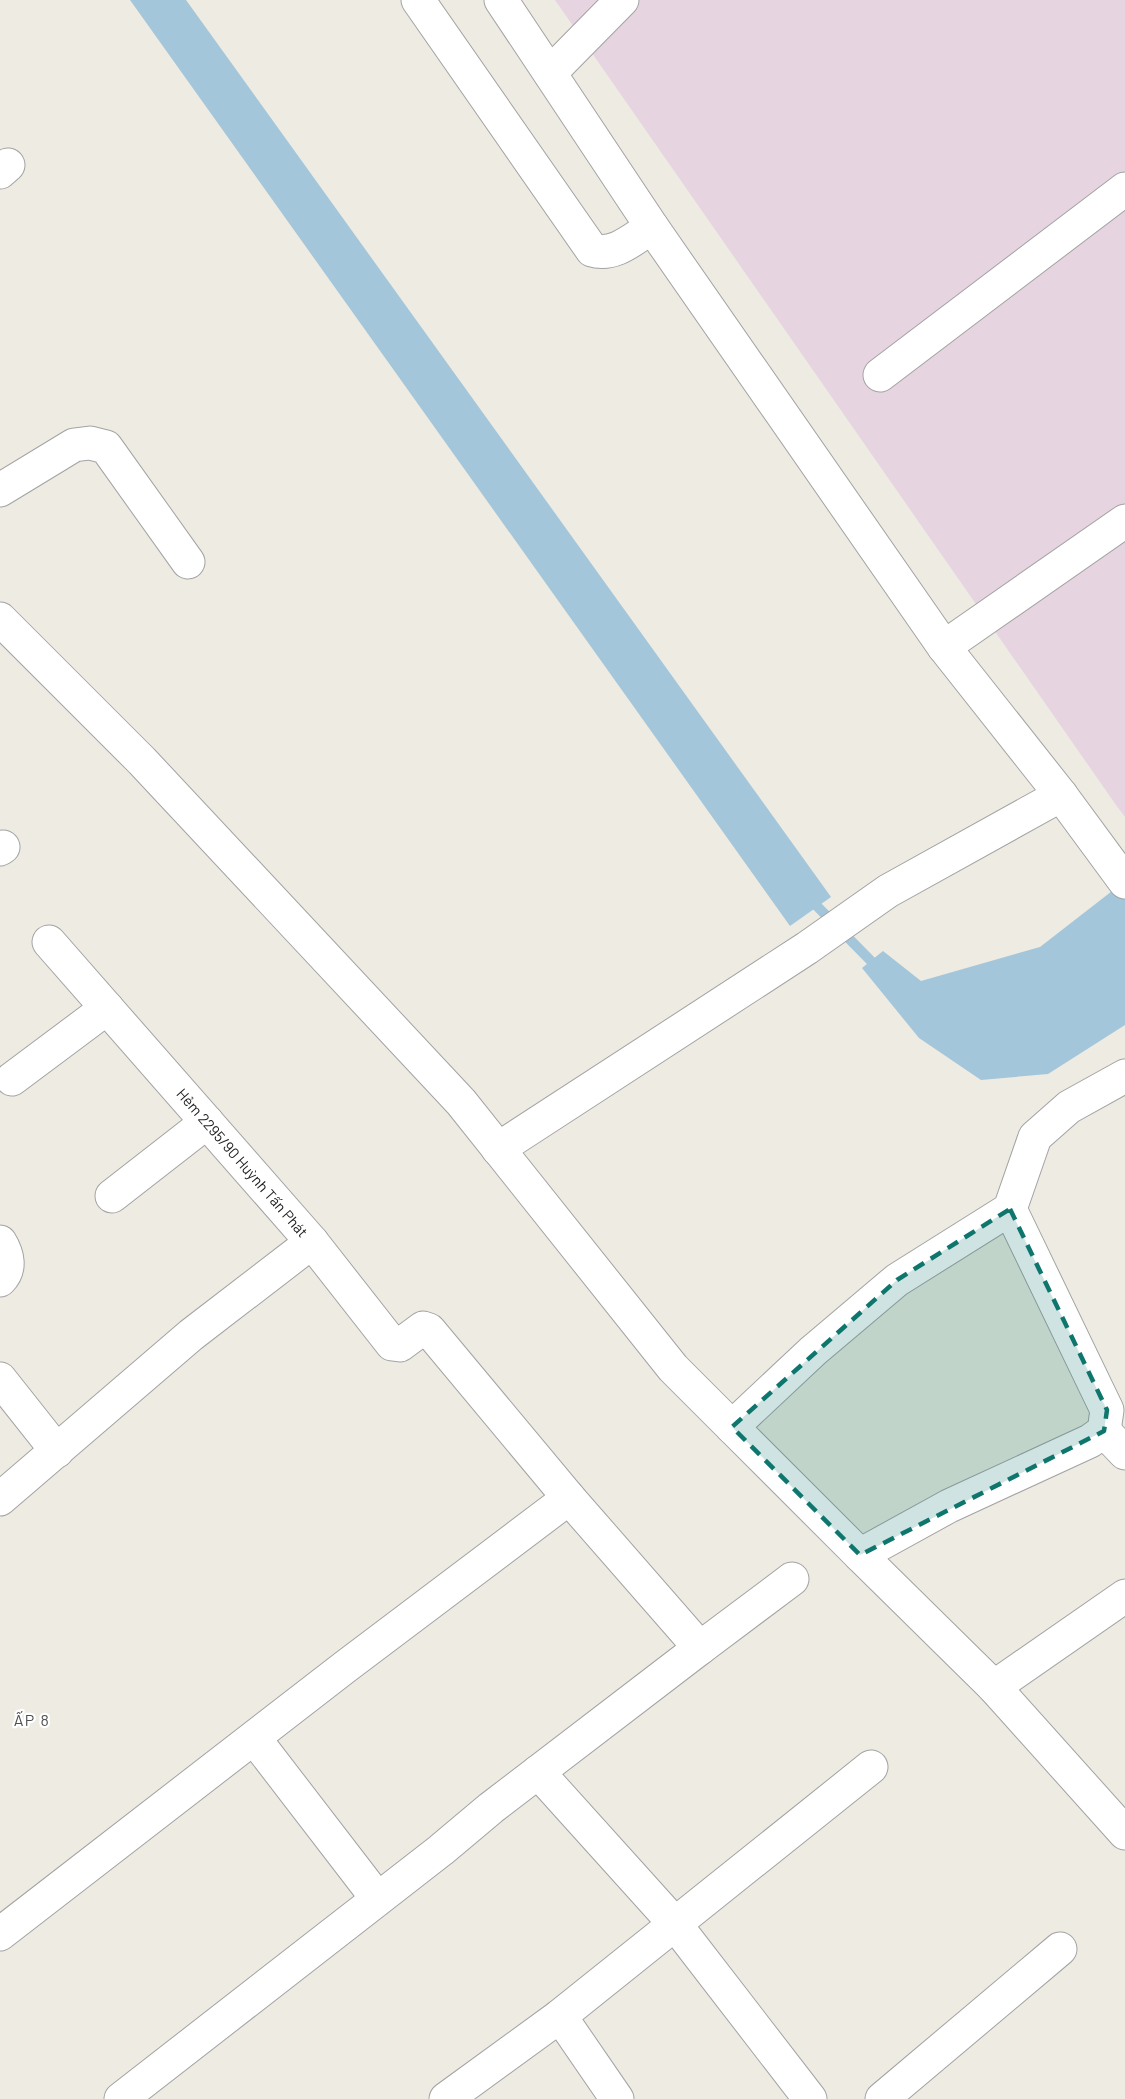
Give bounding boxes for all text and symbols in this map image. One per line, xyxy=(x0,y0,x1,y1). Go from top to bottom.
street label: Hẻm 2295/90 Huỳnh Tấn Phát xyxy=(173,1084,312,1240)
district label: ẤP 8 xyxy=(14,1710,50,1729)

